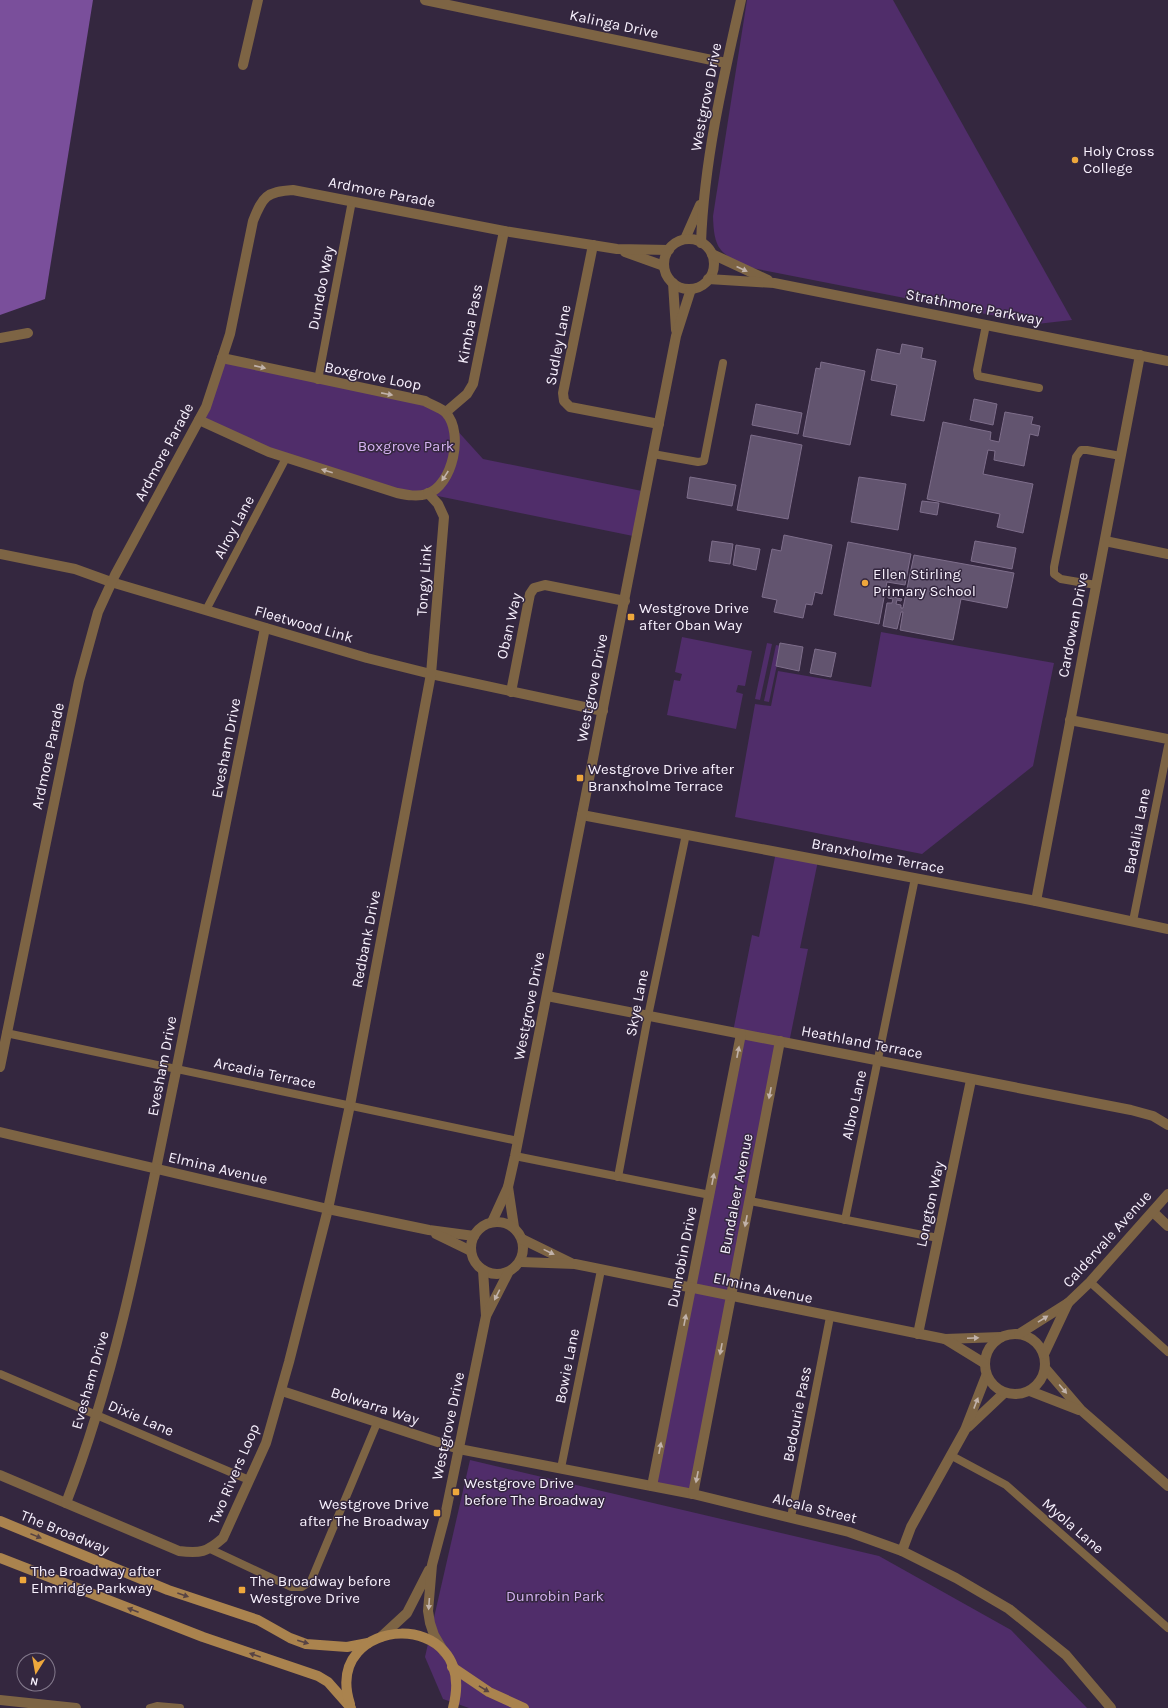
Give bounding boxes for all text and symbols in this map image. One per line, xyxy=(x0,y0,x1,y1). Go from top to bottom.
street label: Kalinga Drive xyxy=(568,6,660,42)
street label: Westgrove Drive xyxy=(687,41,725,153)
place label: Holy Cross College xyxy=(1083,142,1155,177)
marker: Holy Cross College xyxy=(1070,155,1080,165)
street label: Ardmore Parade xyxy=(327,173,437,211)
street label: Dundoo Way xyxy=(304,245,338,331)
one-way arrow xyxy=(737,266,748,272)
street label: Kimba Pass xyxy=(453,283,487,365)
street label: Strathmore Parkway xyxy=(904,285,1044,329)
street label: Sudley Lane xyxy=(541,303,575,387)
street label: Boxgrove Loop xyxy=(323,358,423,394)
one-way arrow xyxy=(254,364,266,370)
one-way arrow xyxy=(381,391,394,397)
street label: Ardmore Parade xyxy=(131,400,197,504)
park label: Boxgrove Park xyxy=(358,437,454,455)
one-way arrow xyxy=(321,468,333,474)
one-way arrow xyxy=(442,471,449,482)
street label: Alroy Lane xyxy=(210,492,258,562)
street label: Tongy Link xyxy=(413,544,435,616)
place label: Ellen Stirling Primary School xyxy=(873,565,976,600)
street label: Cardowan Drive xyxy=(1054,571,1092,679)
marker: Ellen Stirling Primary School xyxy=(860,578,870,588)
street label: Oban Way xyxy=(493,591,525,661)
place label: Westgrove Drive after Oban Way xyxy=(639,599,749,634)
street label: Fleetwood Link xyxy=(253,601,355,647)
marker: Westgrove Drive after Oban Way xyxy=(626,612,636,622)
street label: Westgrove Drive xyxy=(573,632,611,744)
street label: Evesham Drive xyxy=(207,696,245,800)
street label: Ardmore Parade xyxy=(28,701,68,811)
place label: Westgrove Drive after Branxholme Terrace xyxy=(588,760,734,795)
marker: Westgrove Drive after Branxholme Terrace xyxy=(575,773,585,783)
street label: Badalia Lane xyxy=(1120,786,1154,876)
street label: Branxholme Terrace xyxy=(810,834,946,878)
street label: Redbank Drive xyxy=(348,889,384,989)
street label: Westgrove Drive xyxy=(510,950,548,1062)
street label: Skye Lane xyxy=(622,968,652,1038)
street label: Evesham Drive xyxy=(143,1014,181,1118)
street label: Heathland Terrace xyxy=(800,1021,924,1063)
one-way arrow xyxy=(735,1045,741,1058)
street label: Arcadia Terrace xyxy=(212,1053,318,1093)
street label: Albro Lane xyxy=(838,1068,870,1142)
one-way arrow xyxy=(767,1087,773,1100)
street label: Bundaleer Avenue xyxy=(715,1132,757,1256)
street label: Elmina Avenue xyxy=(167,1148,269,1188)
street label: Longton Way xyxy=(912,1159,948,1249)
one-way arrow xyxy=(710,1173,716,1185)
street label: Caldervale Avenue xyxy=(1059,1187,1155,1291)
street label: Dunrobin Drive xyxy=(663,1205,701,1309)
one-way arrow xyxy=(742,1215,748,1227)
one-way arrow xyxy=(543,1249,554,1255)
street label: Elmina Avenue xyxy=(712,1269,814,1307)
one-way arrow xyxy=(494,1289,500,1300)
one-way arrow xyxy=(682,1314,688,1326)
one-way arrow xyxy=(1037,1315,1049,1322)
street label: Bowie Lane xyxy=(551,1327,583,1405)
street label: Evesham Drive xyxy=(67,1329,113,1431)
one-way arrow xyxy=(967,1335,979,1342)
one-way arrow xyxy=(718,1343,724,1355)
street label: Bedourie Pass xyxy=(779,1365,815,1463)
street label: Westgrove Drive xyxy=(428,1370,468,1482)
street label: Bolwarra Way xyxy=(329,1383,421,1429)
one-way arrow xyxy=(1058,1384,1067,1395)
street label: Dixie Lane xyxy=(105,1396,177,1440)
one-way arrow xyxy=(973,1397,979,1409)
street label: Two Rivers Loop xyxy=(205,1421,263,1527)
one-way arrow xyxy=(657,1442,663,1454)
one-way arrow xyxy=(693,1470,699,1483)
place label: Westgrove Drive before The Broadway xyxy=(464,1474,605,1509)
marker: Westgrove Drive before The Broadway xyxy=(451,1487,461,1497)
street label: Alcala Street xyxy=(771,1489,859,1527)
street label: Myola Lane xyxy=(1038,1494,1108,1558)
place label: Westgrove Drive after The Broadway xyxy=(299,1495,429,1530)
street label: The Broadway xyxy=(18,1506,112,1558)
marker: Westgrove Drive after The Broadway xyxy=(432,1508,442,1518)
one-way arrow xyxy=(31,1533,42,1539)
place label: The Broadway after Elmridge Parkway xyxy=(31,1562,161,1597)
place label: The Broadway before Westgrove Drive xyxy=(250,1572,391,1607)
marker: The Broadway after Elmridge Parkway xyxy=(18,1575,28,1585)
marker: The Broadway before Westgrove Drive xyxy=(237,1585,247,1595)
park label: Dunrobin Park xyxy=(506,1587,604,1605)
one-way arrow xyxy=(177,1592,189,1598)
one-way arrow xyxy=(425,1598,432,1610)
one-way arrow xyxy=(126,1606,138,1612)
one-way arrow xyxy=(298,1639,310,1645)
one-way arrow xyxy=(248,1651,260,1657)
north arrow xyxy=(16,1652,56,1692)
text: N xyxy=(29,1674,39,1688)
one-way arrow xyxy=(478,1685,490,1692)

